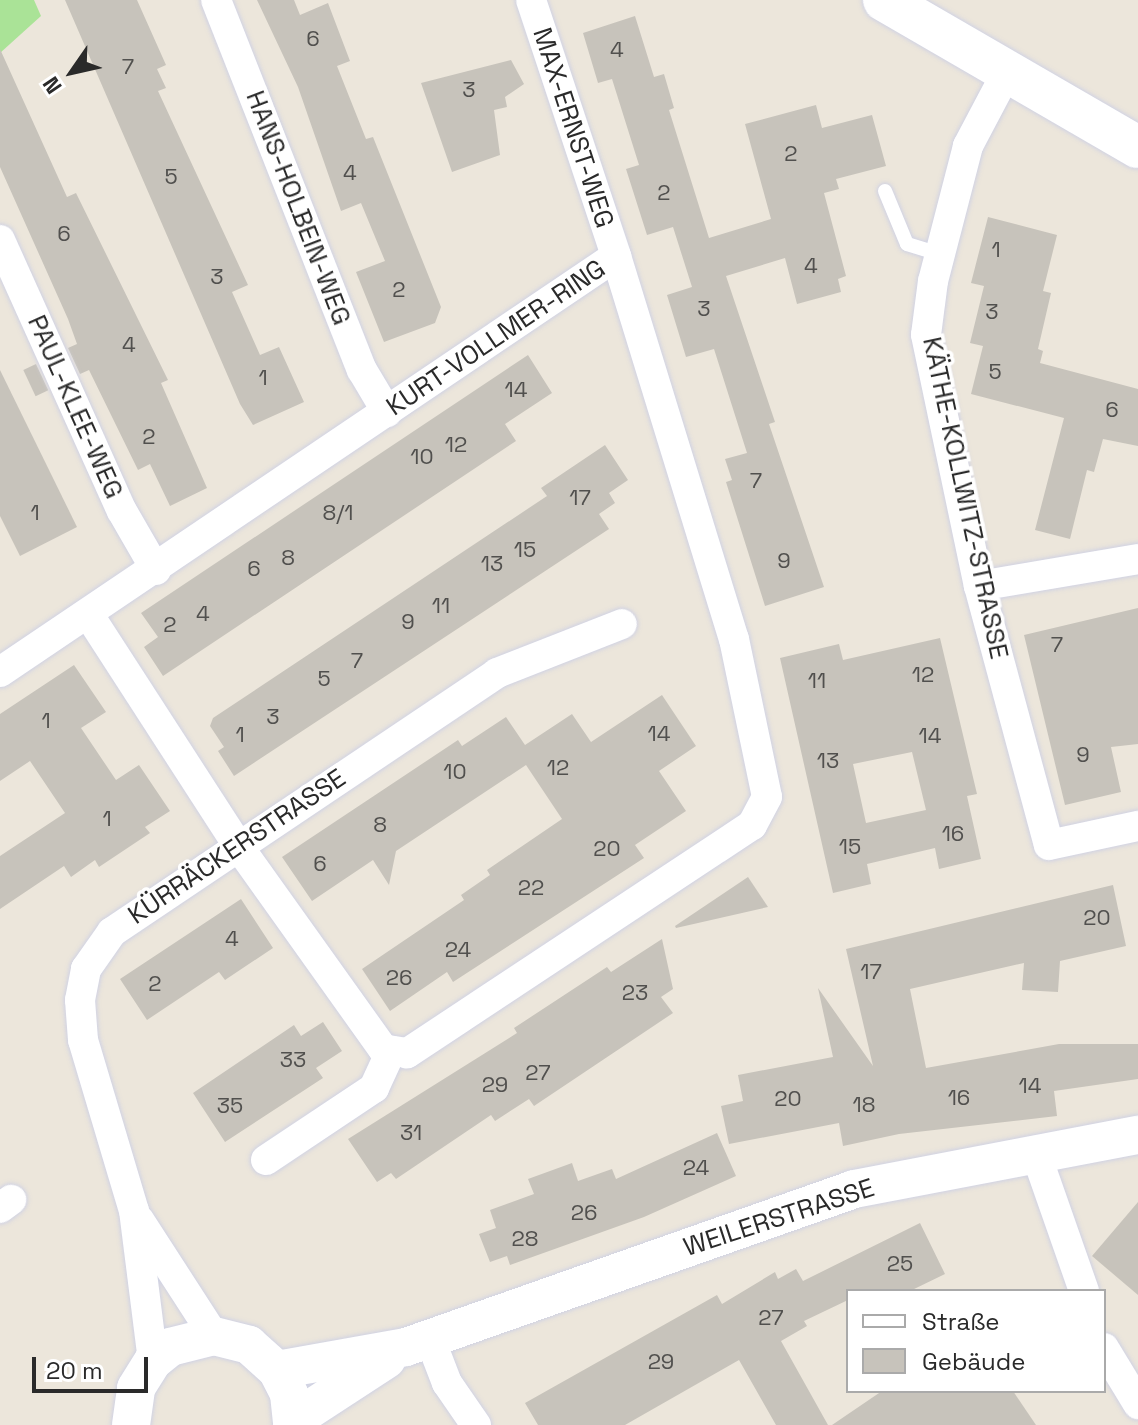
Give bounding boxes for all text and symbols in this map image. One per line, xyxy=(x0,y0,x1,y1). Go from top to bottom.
street label: MAX-ERNST-WEG xyxy=(526,24,620,232)
house number: 6 xyxy=(306,26,320,52)
north arrow xyxy=(32,32,112,112)
house number: 4 xyxy=(610,37,624,63)
house number: 7 xyxy=(122,54,134,80)
text: N xyxy=(36,71,68,99)
house number: 3 xyxy=(462,77,476,103)
street label: HANS-HOLBEIN-WEG xyxy=(239,86,357,330)
house number: 2 xyxy=(784,141,798,167)
house number: 4 xyxy=(343,160,357,186)
house number: 5 xyxy=(164,164,178,190)
house number: 2 xyxy=(657,180,671,206)
house number: 6 xyxy=(57,221,71,247)
house number: 1 xyxy=(991,237,1001,263)
street label: KURT-VOLLMER-RING xyxy=(381,253,611,423)
house number: 4 xyxy=(804,253,818,279)
house number: 3 xyxy=(210,264,224,290)
house number: 2 xyxy=(392,277,406,303)
house number: 3 xyxy=(697,296,711,322)
house number: 3 xyxy=(985,299,999,325)
street label: PAUL-KLEE-WEG xyxy=(21,310,129,504)
house number: 4 xyxy=(122,332,136,358)
street label: KÄTHE-KOLLWITZ-STRASSE xyxy=(916,334,1014,662)
house number: 5 xyxy=(988,359,1002,385)
house number: 1 xyxy=(258,365,268,391)
house number: 14 xyxy=(505,377,527,403)
house number: 6 xyxy=(1105,397,1119,423)
house number: 2 xyxy=(142,424,156,450)
house number: 12 xyxy=(445,432,467,458)
house number: 10 xyxy=(410,444,434,470)
house number: 7 xyxy=(750,468,762,494)
house number: 17 xyxy=(569,485,591,511)
house number: 1 xyxy=(30,500,40,526)
house number: 8/1 xyxy=(322,500,354,526)
house number: 15 xyxy=(514,537,536,563)
house number: 8 xyxy=(281,545,295,571)
house number: 9 xyxy=(777,548,791,574)
house number: 13 xyxy=(481,551,503,577)
house number: 6 xyxy=(247,556,261,582)
house number: 11 xyxy=(432,593,450,619)
house number: 4 xyxy=(196,601,210,627)
house number: 9 xyxy=(401,609,415,635)
house number: 2 xyxy=(163,612,177,638)
house number: 7 xyxy=(1051,632,1063,658)
house number: 7 xyxy=(351,648,363,674)
house number: 12 xyxy=(912,662,934,688)
house number: 5 xyxy=(317,666,331,692)
house number: 11 xyxy=(808,668,826,694)
house number: 3 xyxy=(266,704,280,730)
house number: 1 xyxy=(41,708,51,734)
house number: 14 xyxy=(648,721,670,747)
house number: 1 xyxy=(235,722,245,748)
house number: 14 xyxy=(919,723,941,749)
house number: 9 xyxy=(1076,742,1090,768)
house number: 13 xyxy=(817,748,839,774)
house number: 12 xyxy=(547,755,569,781)
house number: 10 xyxy=(443,759,467,785)
street label: KÜRRÄCKERSTRASSE xyxy=(122,763,352,931)
house number: 1 xyxy=(102,806,112,832)
house number: 8 xyxy=(373,812,387,838)
house number: 16 xyxy=(942,821,964,847)
house number: 15 xyxy=(839,834,861,860)
house number: 20 xyxy=(593,836,621,862)
house number: 6 xyxy=(313,851,327,877)
house number: 22 xyxy=(518,875,544,901)
house number: 20 xyxy=(1083,905,1111,931)
house number: 4 xyxy=(225,926,239,952)
house number: 24 xyxy=(445,937,471,963)
house number: 17 xyxy=(860,959,882,985)
house number: 26 xyxy=(386,965,412,991)
house number: 2 xyxy=(148,971,162,997)
house number: 23 xyxy=(622,980,648,1006)
house number: 33 xyxy=(280,1047,306,1073)
house number: 27 xyxy=(525,1060,551,1086)
house number: 29 xyxy=(482,1072,508,1098)
house number: 14 xyxy=(1019,1073,1041,1099)
house number: 16 xyxy=(948,1085,970,1111)
house number: 20 xyxy=(774,1086,802,1112)
house number: 18 xyxy=(853,1092,875,1118)
house number: 35 xyxy=(217,1093,243,1119)
house number: 31 xyxy=(400,1120,422,1146)
house number: 24 xyxy=(683,1155,709,1181)
street label: WEILERSTRASSE xyxy=(680,1172,878,1264)
house number: 26 xyxy=(571,1200,597,1226)
house number: 28 xyxy=(512,1226,538,1252)
house number: 25 xyxy=(887,1251,913,1277)
legend xyxy=(846,1289,1106,1393)
house number: 27 xyxy=(758,1305,784,1331)
text: Straße xyxy=(922,1306,999,1337)
scale bar xyxy=(36,1341,152,1391)
text: Gebäude xyxy=(922,1346,1025,1377)
house number: 29 xyxy=(648,1349,674,1375)
text: 20 m xyxy=(46,1355,103,1386)

